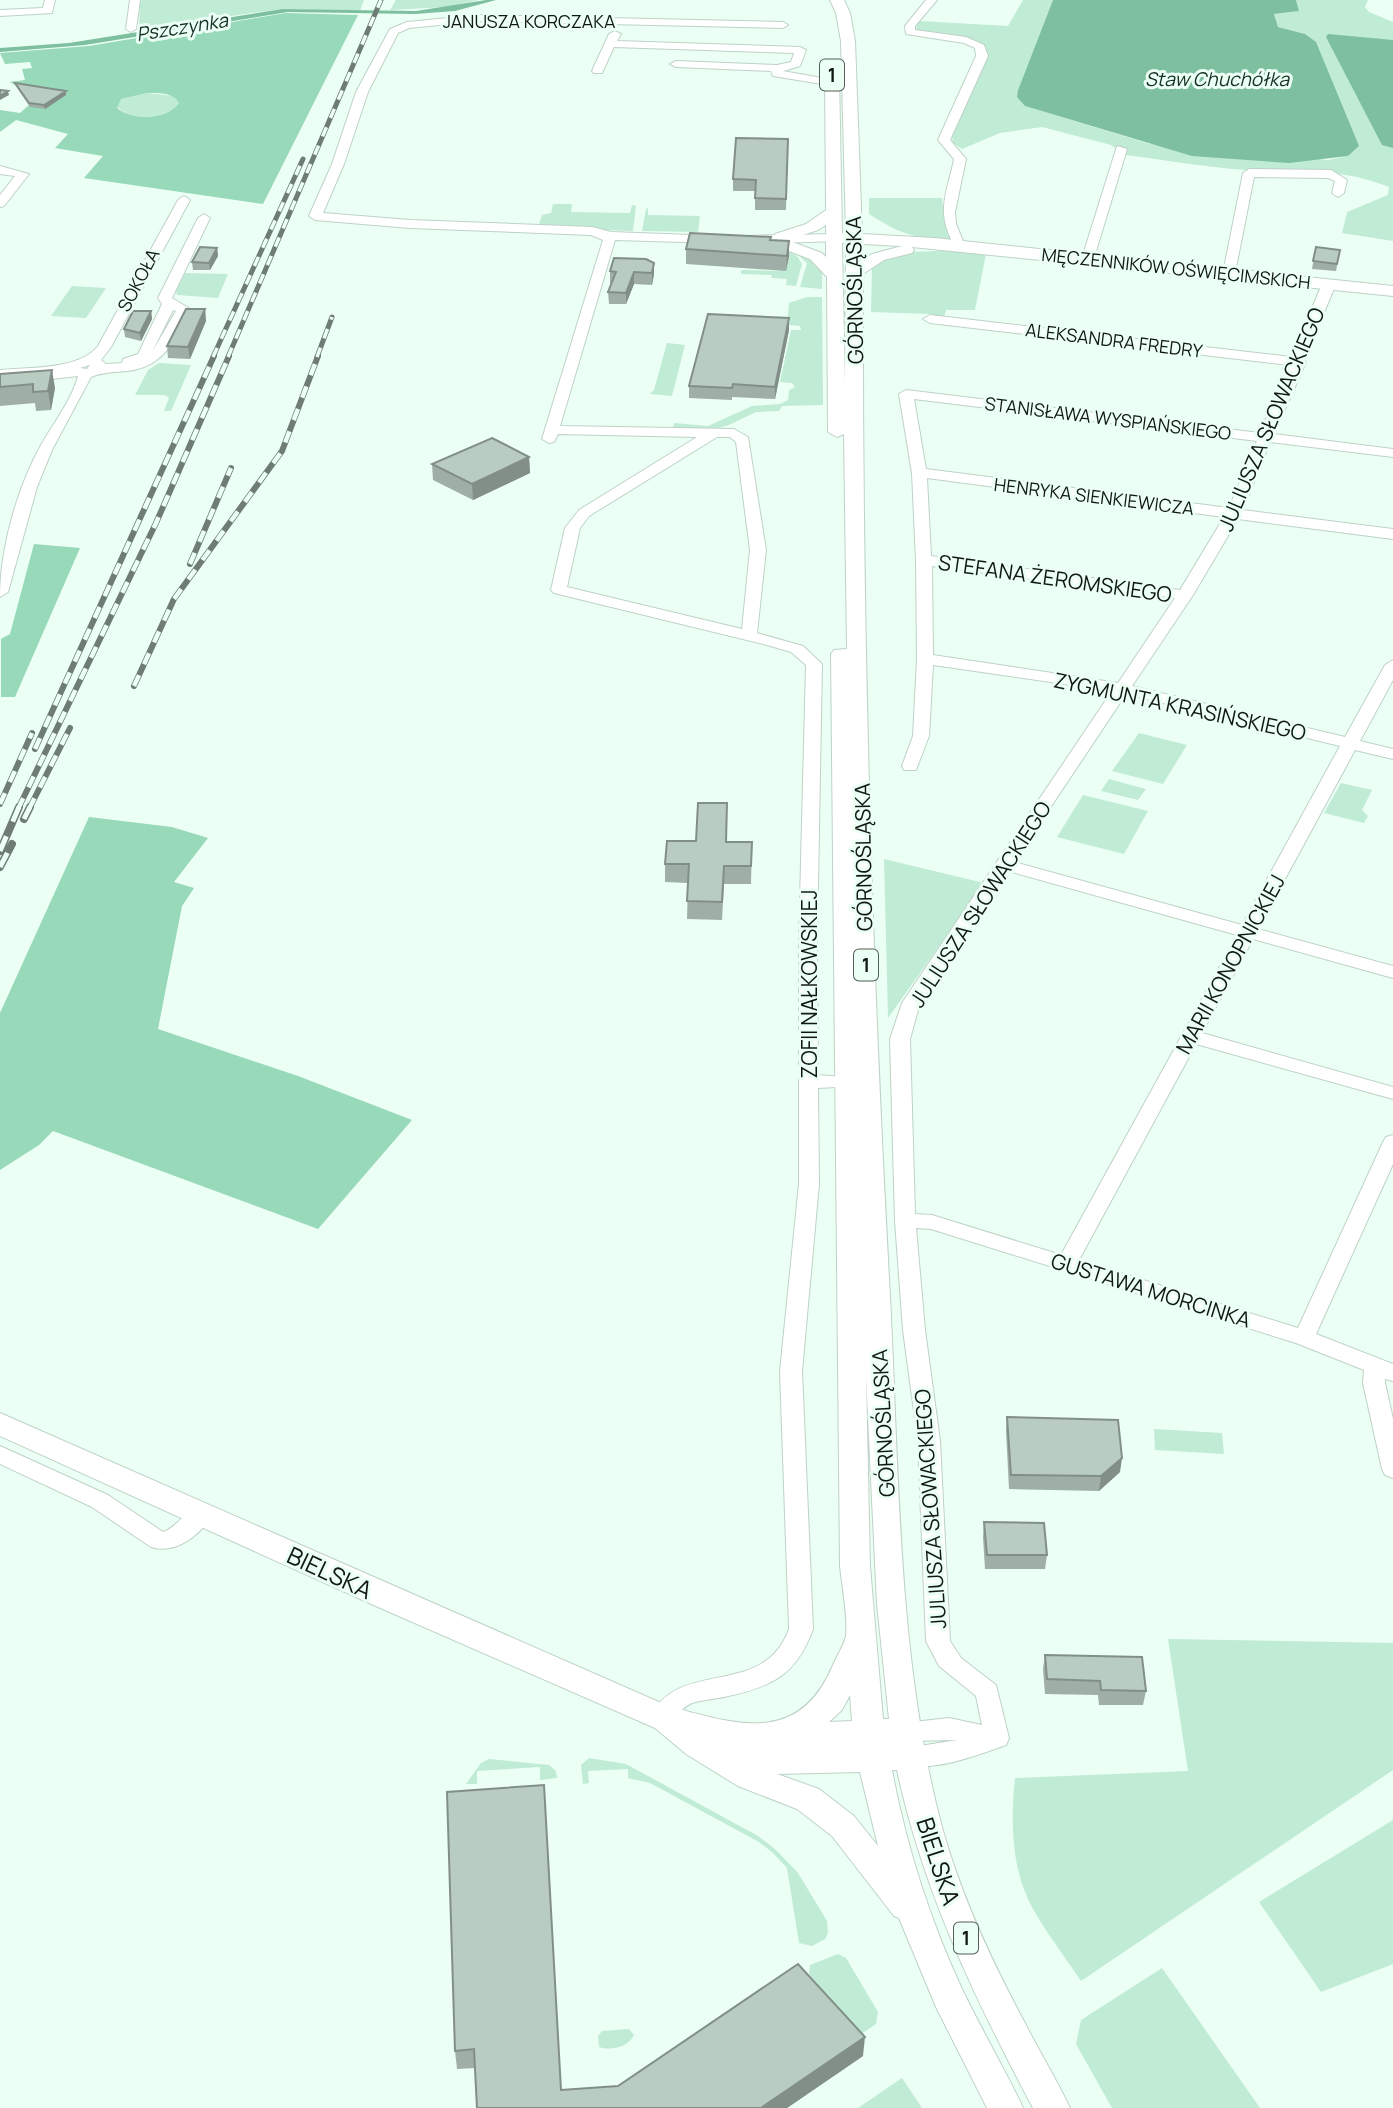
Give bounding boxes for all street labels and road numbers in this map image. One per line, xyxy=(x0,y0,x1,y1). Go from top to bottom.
street label: JANUSZA KORCZAKA xyxy=(443,9,616,33)
road number: 1 xyxy=(820,60,844,90)
street label: GÓRNOŚLĄSKA xyxy=(839,216,869,364)
street label: MĘCZENNIKÓW OŚWIĘCIMSKICH xyxy=(1040,242,1312,294)
street label: SOKOŁA xyxy=(111,244,165,316)
street label: JULIUSZA SŁOWACKIEGO xyxy=(1211,303,1331,535)
street label: ALEKSANDRA FREDRY xyxy=(1024,317,1205,363)
street label: STANISŁAWA WYSPIAŃSKIEGO xyxy=(983,391,1233,445)
street label: HENRYKA SIENKIEWICZA xyxy=(993,472,1196,520)
street label: STEFANA ŻEROMSKIEGO xyxy=(936,548,1174,608)
street label: ZYGMUNTA KRASIŃSKIEGO xyxy=(1051,666,1309,746)
street label: GÓRNOŚLĄSKA xyxy=(848,783,878,931)
street label: JULIUSZA SŁOWACKIEGO xyxy=(903,796,1057,1012)
street label: MARII KONOPNICKIEJ xyxy=(1169,869,1291,1059)
street label: ZOFII NAŁKOWSKIEJ xyxy=(795,890,823,1078)
road number: 1 xyxy=(854,950,878,981)
street label: GUSTAWA MORCINKA xyxy=(1048,1246,1254,1334)
street label: GÓRNOŚLĄSKA xyxy=(865,1348,901,1498)
street label: JULIUSZA SŁOWACKIEGO xyxy=(908,1388,952,1630)
street label: BIELSKA xyxy=(282,1538,378,1606)
street label: BIELSKA xyxy=(909,1813,969,1909)
road number: 1 xyxy=(954,1922,978,1954)

